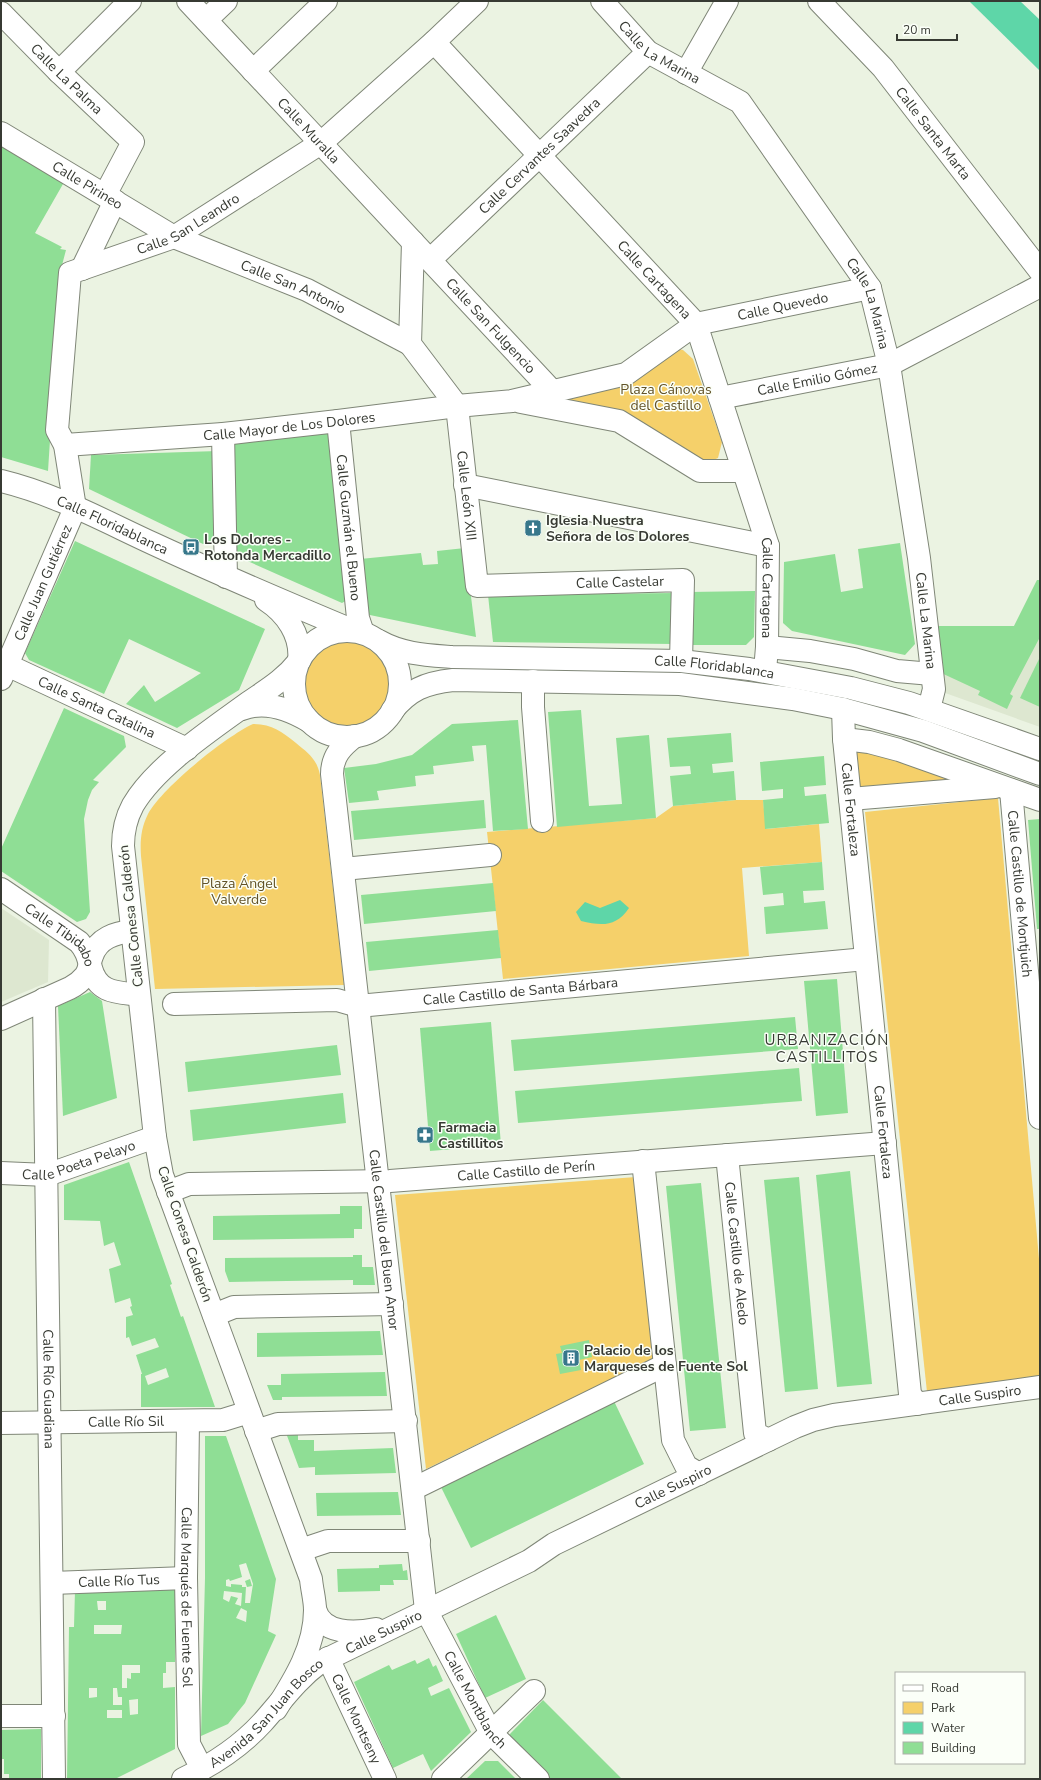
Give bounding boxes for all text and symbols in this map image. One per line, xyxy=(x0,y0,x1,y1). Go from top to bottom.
street label: Calle La Marina xyxy=(614,16,704,88)
scale bar xyxy=(897,16,957,42)
text: 20 m xyxy=(903,22,931,38)
street label: Calle La Palma xyxy=(26,39,107,118)
street label: Calle Santa Marta xyxy=(891,83,975,184)
street label: Calle Muralla xyxy=(273,93,344,168)
street label: Calle Cervantes Saavedra xyxy=(474,93,604,218)
street label: Calle Pirineo xyxy=(49,156,127,214)
street label: Calle San Leandro xyxy=(134,188,243,259)
street label: Calle Cartagena xyxy=(613,236,696,323)
street label: Calle La Marina xyxy=(842,254,894,351)
street label: Calle San Antonio xyxy=(238,255,349,318)
street label: Calle San Fulgencio xyxy=(442,274,540,378)
street label: Calle Quevedo xyxy=(736,287,830,325)
street label: Calle Emilio Gómez xyxy=(755,358,879,400)
park label: Plaza Cánovas del Castillo xyxy=(620,380,712,415)
street label: Calle Mayor de Los Dolores xyxy=(203,407,376,445)
street label: Calle León XIII xyxy=(453,450,481,541)
street label: Calle Guzmán el Bueno xyxy=(332,453,366,602)
street label: Calle Floridablanca xyxy=(54,491,171,559)
place label: Iglesia Nuestra Señora de los Dolores xyxy=(546,511,690,546)
church icon: Iglesia Nuestra Señora de los Dolores xyxy=(523,518,543,538)
street label: Calle Juan Gutiérrez xyxy=(9,521,76,644)
place label: Los Dolores - Rotonda Mercadillo xyxy=(204,530,331,565)
street label: Calle Cartagena xyxy=(756,535,777,638)
bus stop icon: Los Dolores - Rotonda Mercadillo xyxy=(181,537,201,557)
street label: Calle Castelar xyxy=(576,571,664,593)
street label: Calle La Marina xyxy=(911,571,941,670)
street label: Calle Floridablanca xyxy=(654,651,776,683)
street label: Calle Santa Catalina xyxy=(35,671,159,742)
street label: Calle Fortaleza xyxy=(837,762,865,857)
street label: Calle Castillo de Montjuich xyxy=(1003,809,1037,978)
street label: Calle Conesa Calderón xyxy=(114,844,148,988)
park label: Plaza Ángel Valverde xyxy=(201,874,278,909)
street label: Calle Tibidabo xyxy=(21,898,100,969)
street label: Calle Castillo de Santa Bárbara xyxy=(422,972,619,1009)
district label: URBANIZACIÓN CASTILLITOS xyxy=(765,1029,889,1067)
street label: Calle Fortaleza xyxy=(869,1084,898,1180)
place label: Farmacia Castillitos xyxy=(438,1118,503,1153)
pharmacy icon: Farmacia Castillitos xyxy=(415,1125,435,1145)
street label: Calle Poeta Pelayo xyxy=(22,1135,138,1185)
street label: Calle Castillo del Buen Amor xyxy=(365,1148,404,1331)
street label: Calle Castillo de Perín xyxy=(456,1156,596,1185)
street label: Calle Conesa Calderón xyxy=(153,1163,217,1305)
street label: Calle Castillo de Aledo xyxy=(720,1181,754,1326)
street label: Calle Río Guadiana xyxy=(39,1329,59,1449)
place label: Palacio de los Marqueses de Fuente Sol xyxy=(584,1341,748,1376)
building icon: Palacio de los Marqueses de Fuente Sol xyxy=(561,1348,581,1368)
street label: Calle Suspiro xyxy=(937,1380,1023,1410)
street label: Calle Río Sil xyxy=(88,1411,165,1431)
street label: Calle Suspiro xyxy=(631,1460,715,1513)
street label: Calle Marqués de Fuente Sol xyxy=(176,1507,197,1688)
street label: Calle Río Tus xyxy=(78,1569,161,1592)
street label: Calle Suspiro xyxy=(342,1605,425,1658)
street label: Calle Montblanch xyxy=(440,1647,511,1753)
street label: Avenida San Juan Bosco xyxy=(205,1654,327,1772)
street label: Calle Montseny xyxy=(327,1670,386,1768)
legend xyxy=(895,1672,1025,1764)
text: Road xyxy=(931,1680,959,1696)
text: Park xyxy=(931,1700,956,1716)
text: Water xyxy=(931,1720,965,1736)
text: Building xyxy=(931,1740,976,1756)

